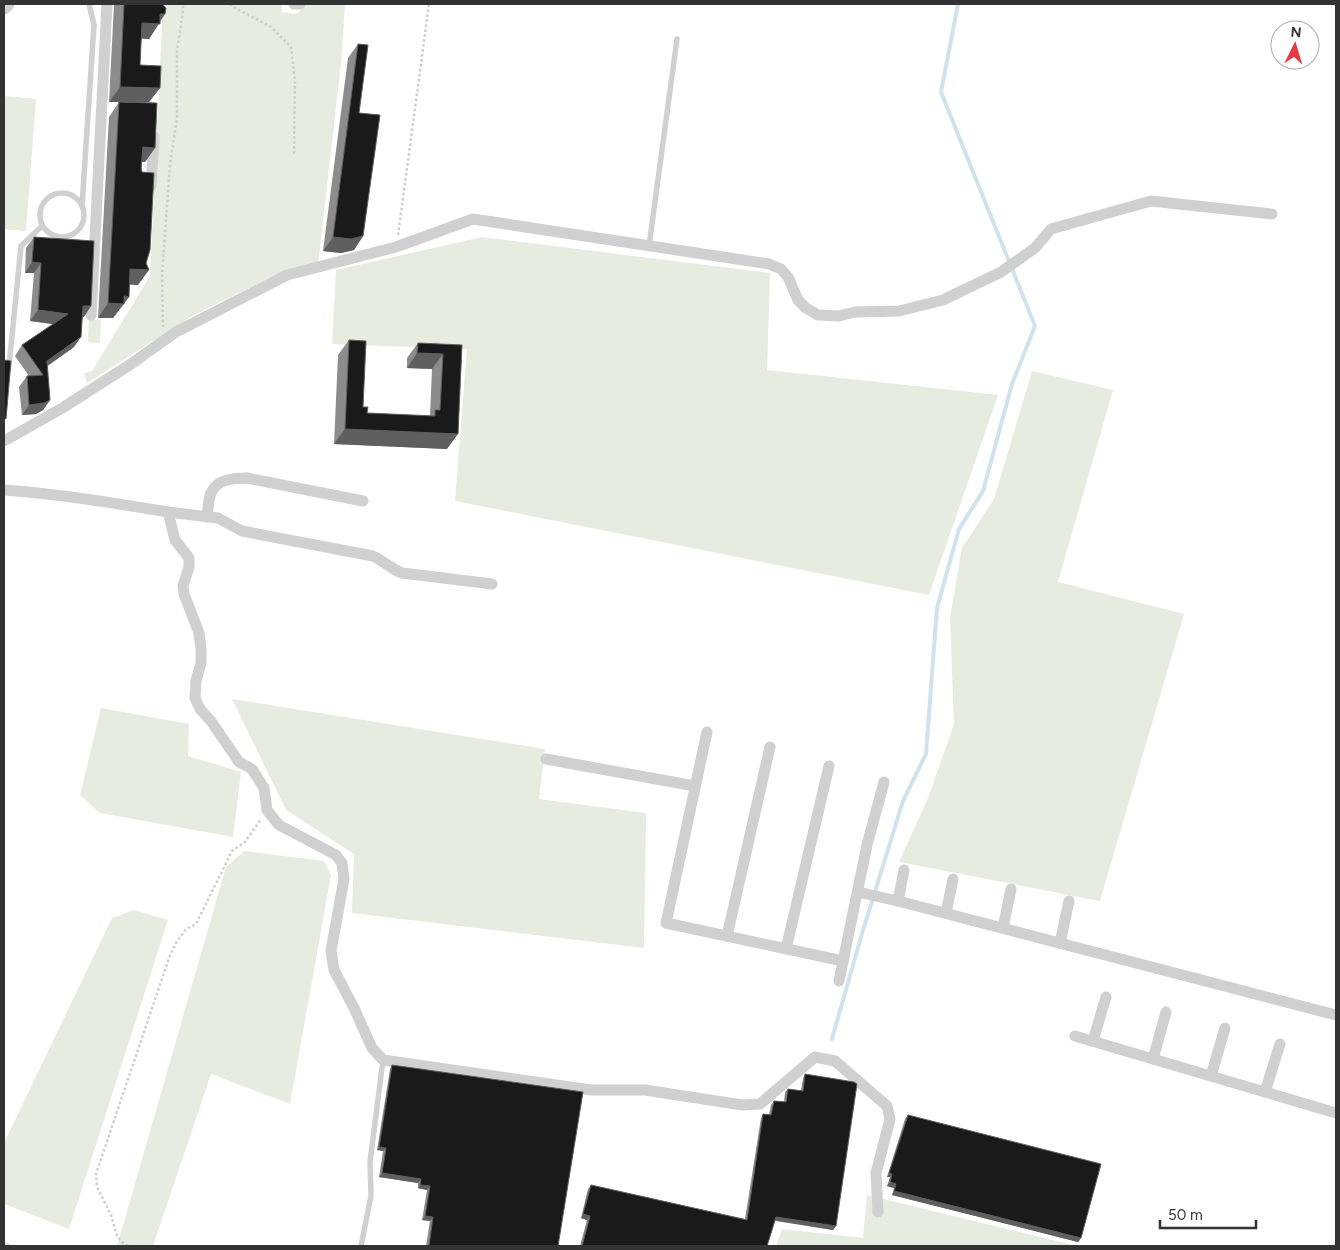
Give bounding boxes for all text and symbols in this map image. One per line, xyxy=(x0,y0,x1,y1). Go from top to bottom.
north arrow xyxy=(1270,20,1320,70)
text: N xyxy=(1290,24,1302,41)
scale bar xyxy=(1160,1198,1256,1230)
text: 50 m xyxy=(1168,1206,1203,1224)

